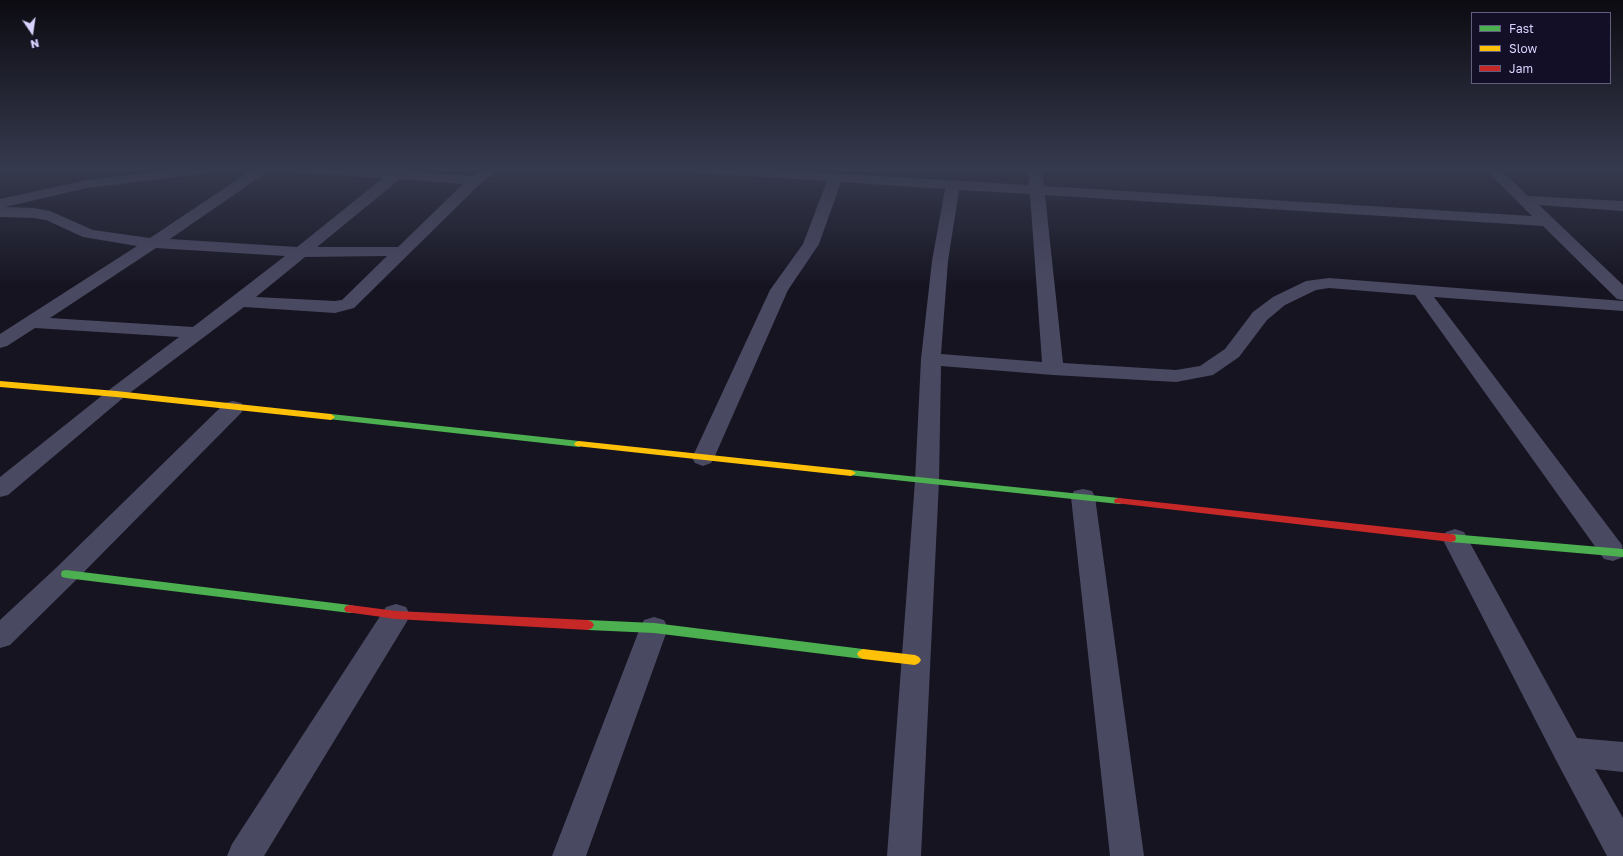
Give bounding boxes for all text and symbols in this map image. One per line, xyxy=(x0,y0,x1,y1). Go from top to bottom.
north arrow xyxy=(12,12,52,52)
legend xyxy=(1471,12,1611,84)
text: Fast xyxy=(1509,21,1534,36)
text: N xyxy=(29,37,40,51)
text: Slow xyxy=(1509,41,1537,56)
text: Jam xyxy=(1509,61,1533,76)

